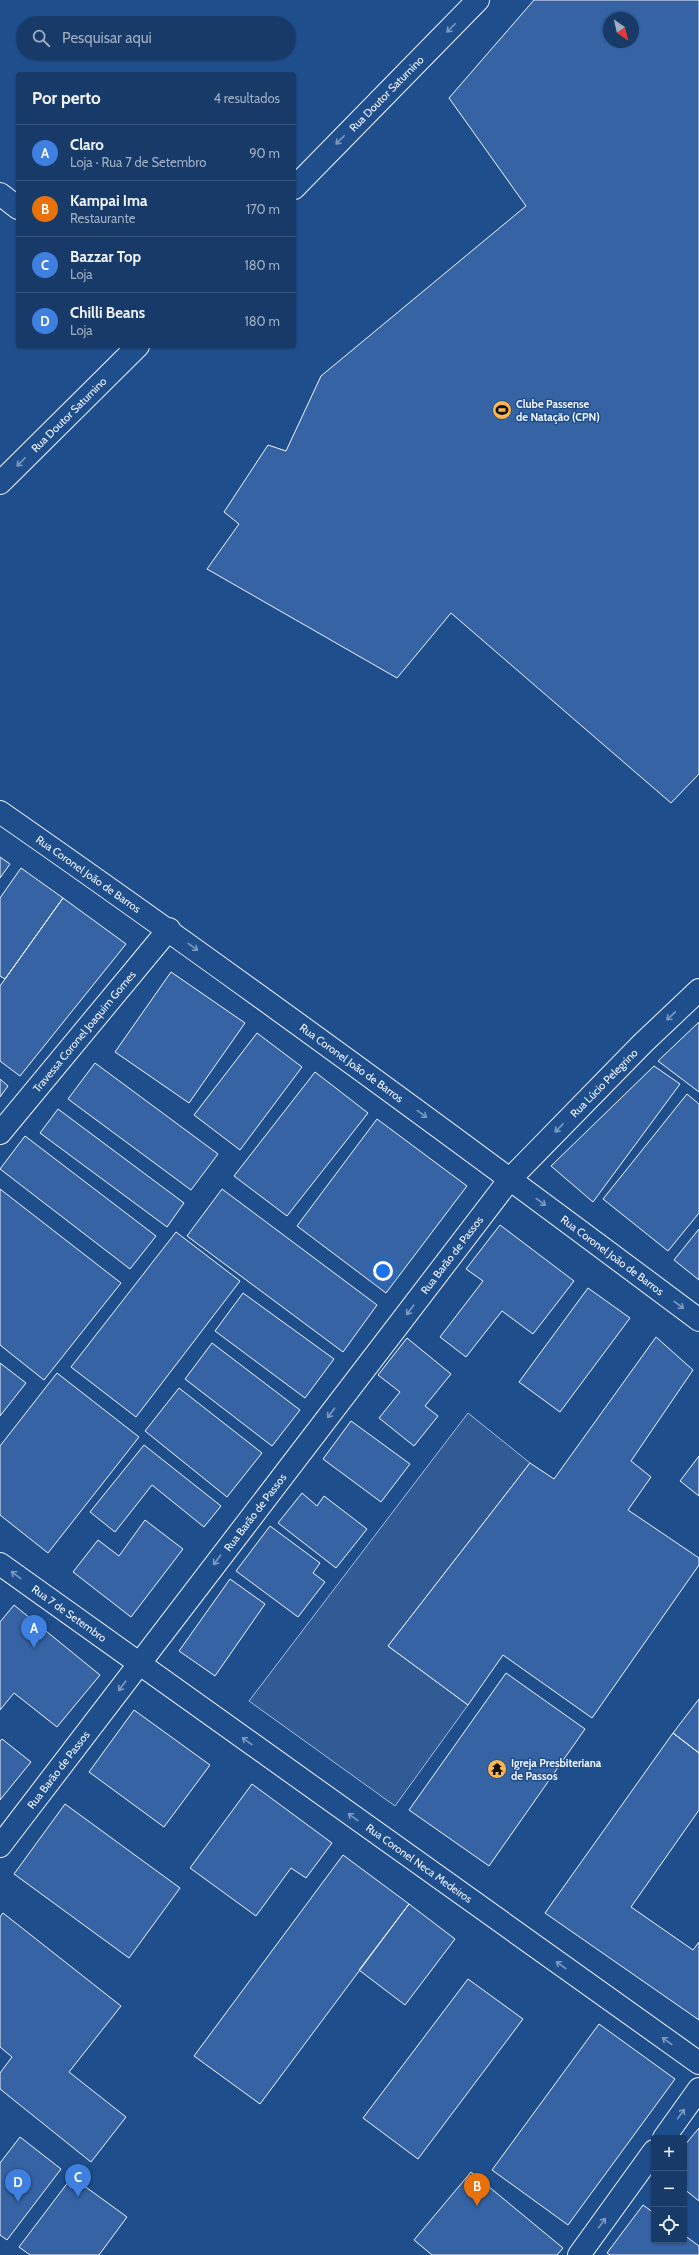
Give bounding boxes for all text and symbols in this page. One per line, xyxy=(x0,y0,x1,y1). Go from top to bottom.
north arrow xyxy=(603,12,639,48)
search box xyxy=(16,16,296,60)
one-way arrow xyxy=(446,23,456,33)
icon: search xyxy=(30,27,52,49)
text: Pesquisar aqui xyxy=(62,29,152,47)
street label: Rua Doutor Saturnino xyxy=(346,53,427,135)
text: Por perto xyxy=(32,88,101,108)
text: 4 resultados xyxy=(213,90,280,106)
one-way arrow xyxy=(335,135,345,145)
text: Claro xyxy=(70,136,104,154)
text: A xyxy=(41,145,49,161)
text: 90 m xyxy=(249,145,280,161)
text: Loja · Rua 7 de Setembro xyxy=(70,154,206,170)
text: Kampai Ima xyxy=(70,192,147,210)
text: B xyxy=(41,201,49,217)
text: 170 m xyxy=(246,201,280,217)
text: Restaurante xyxy=(70,210,135,226)
text: Bazzar Top xyxy=(70,248,141,266)
text: C xyxy=(41,257,49,273)
text: 180 m xyxy=(244,257,280,273)
text: Loja xyxy=(70,266,93,282)
text: Chilli Beans xyxy=(70,304,145,322)
text: D xyxy=(40,313,50,329)
text: 180 m xyxy=(244,313,280,329)
text: Loja xyxy=(70,322,93,338)
street label: Rua Doutor Saturnino xyxy=(28,374,110,455)
place label: Clube Passense de Natação (CPN) xyxy=(516,397,600,424)
sports icon: Clube Passense de Natação (CPN) xyxy=(491,399,513,421)
one-way arrow xyxy=(16,457,26,467)
street label: Rua Coronel João de Barros xyxy=(33,832,144,916)
one-way arrow xyxy=(187,943,198,951)
street label: Travessa Coronel Joaquim Gomes xyxy=(30,967,139,1095)
one-way arrow xyxy=(666,1012,676,1021)
street label: Rua Coronel João de Barros xyxy=(297,1020,407,1106)
street label: Rua Lúcio Pelegrino xyxy=(567,1046,641,1120)
one-way arrow xyxy=(416,1110,427,1118)
one-way arrow xyxy=(554,1123,564,1133)
one-way arrow xyxy=(536,1198,547,1206)
street label: Rua Coronel João de Barros xyxy=(558,1212,667,1299)
street label: Rua Barão de Passos xyxy=(418,1213,486,1297)
your location xyxy=(373,1261,393,1281)
one-way arrow xyxy=(673,1301,684,1309)
one-way arrow xyxy=(405,1304,414,1315)
one-way arrow xyxy=(326,1407,335,1418)
street label: Rua Barão de Passos xyxy=(221,1470,290,1554)
one-way arrow xyxy=(213,1555,222,1566)
one-way arrow xyxy=(11,1571,22,1579)
street label: Rua 7 de Setembro xyxy=(29,1582,109,1645)
pin: A xyxy=(21,1615,47,1648)
one-way arrow xyxy=(117,1680,126,1691)
street label: Rua Barão de Passos xyxy=(24,1728,93,1812)
one-way arrow xyxy=(242,1737,253,1745)
place label: Igreja Presbiteriana de Passos xyxy=(511,1756,602,1783)
temple icon: Igreja Presbiteriana de Passos xyxy=(486,1758,508,1780)
one-way arrow xyxy=(348,1812,359,1821)
street label: Rua Coronel Neca Medeiros xyxy=(363,1820,475,1906)
one-way arrow xyxy=(556,1961,567,1969)
one-way arrow xyxy=(662,2037,673,2045)
one-way arrow xyxy=(677,2108,685,2119)
map controls xyxy=(651,2135,687,2243)
button: + xyxy=(651,2135,687,2171)
pin: C xyxy=(65,2164,91,2197)
pin: D xyxy=(5,2169,31,2202)
button: − xyxy=(651,2171,687,2207)
pin: B xyxy=(464,2173,490,2206)
button: locate xyxy=(651,2207,687,2243)
one-way arrow xyxy=(597,2218,606,2229)

